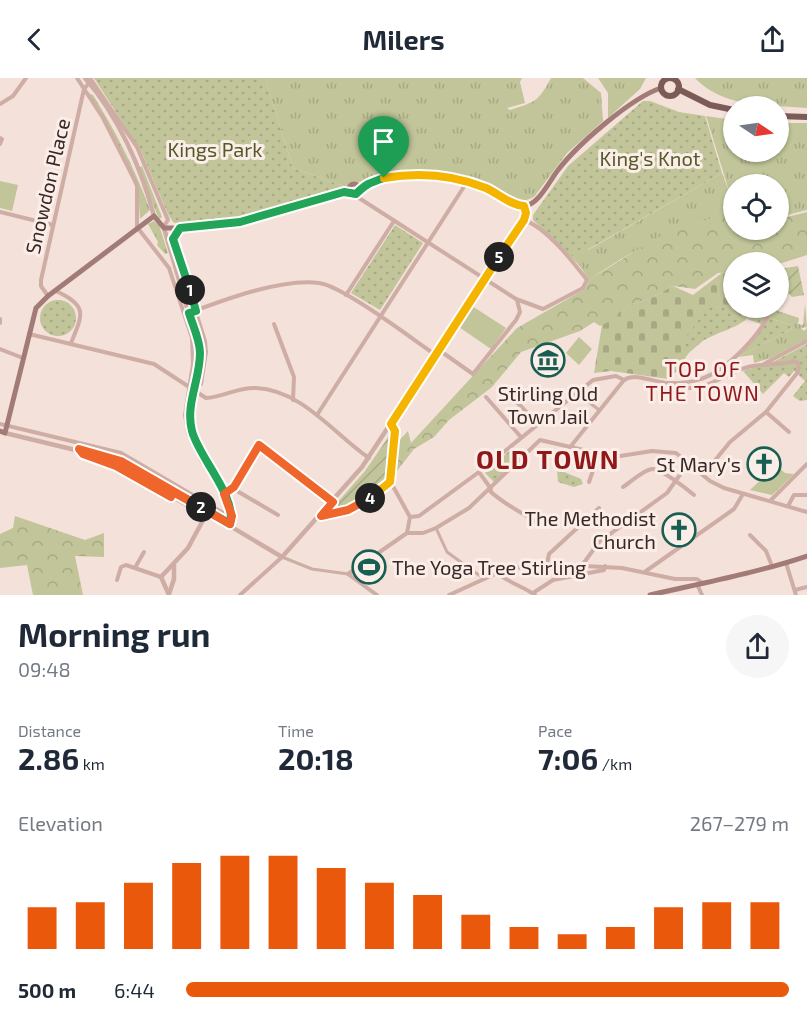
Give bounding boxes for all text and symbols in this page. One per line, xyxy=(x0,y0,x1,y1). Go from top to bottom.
icon: back xyxy=(18,23,51,56)
text: Milers xyxy=(362,23,445,55)
icon: share xyxy=(756,23,789,56)
north arrow xyxy=(723,96,789,162)
map controls xyxy=(723,96,789,318)
street label: Snowdon Place xyxy=(20,116,74,256)
pin xyxy=(358,116,409,178)
icon: arrive xyxy=(367,125,400,158)
park label: Kings Park xyxy=(167,137,263,161)
park label: King's Knot xyxy=(600,146,701,170)
button: locate xyxy=(723,174,789,240)
pin: 5 xyxy=(484,242,514,272)
text: 5 xyxy=(495,247,503,266)
button: layers xyxy=(723,252,789,318)
pin: 1 xyxy=(175,275,205,305)
text: 1 xyxy=(187,280,193,299)
museum icon: Stirling Old Town Jail xyxy=(530,342,566,378)
district label: TOP OF THE TOWN xyxy=(646,356,760,405)
place label: Stirling Old Town Jail xyxy=(498,381,598,428)
district label: OLD TOWN xyxy=(476,443,620,474)
church icon: St Mary's xyxy=(746,446,782,482)
place label: St Mary's xyxy=(656,452,741,476)
pin: 4 xyxy=(355,483,385,513)
text: 4 xyxy=(365,488,375,507)
pin: 2 xyxy=(186,492,216,522)
text: 2 xyxy=(196,497,206,516)
place label: The Methodist Church xyxy=(524,506,656,553)
church icon: The Methodist Church xyxy=(661,512,697,548)
sports icon: The Yoga Tree Stirling xyxy=(351,549,387,585)
place label: The Yoga Tree Stirling xyxy=(392,555,586,579)
text: Morning run xyxy=(18,614,210,654)
button: share xyxy=(726,615,789,678)
text: 09:48 xyxy=(18,657,71,681)
text: Distance xyxy=(18,721,81,740)
text: Time xyxy=(278,721,314,740)
text: Pace xyxy=(538,721,572,740)
text: 2.86 xyxy=(18,740,79,776)
text: 20:18 xyxy=(278,740,354,776)
text: 7:06 xyxy=(538,740,598,776)
text: km xyxy=(79,754,105,773)
text: /km xyxy=(598,754,632,773)
text: Elevation xyxy=(18,811,103,835)
text: 267–279 m xyxy=(690,811,789,835)
text: 500 m xyxy=(18,978,76,1002)
text: 6:44 xyxy=(114,978,155,1002)

